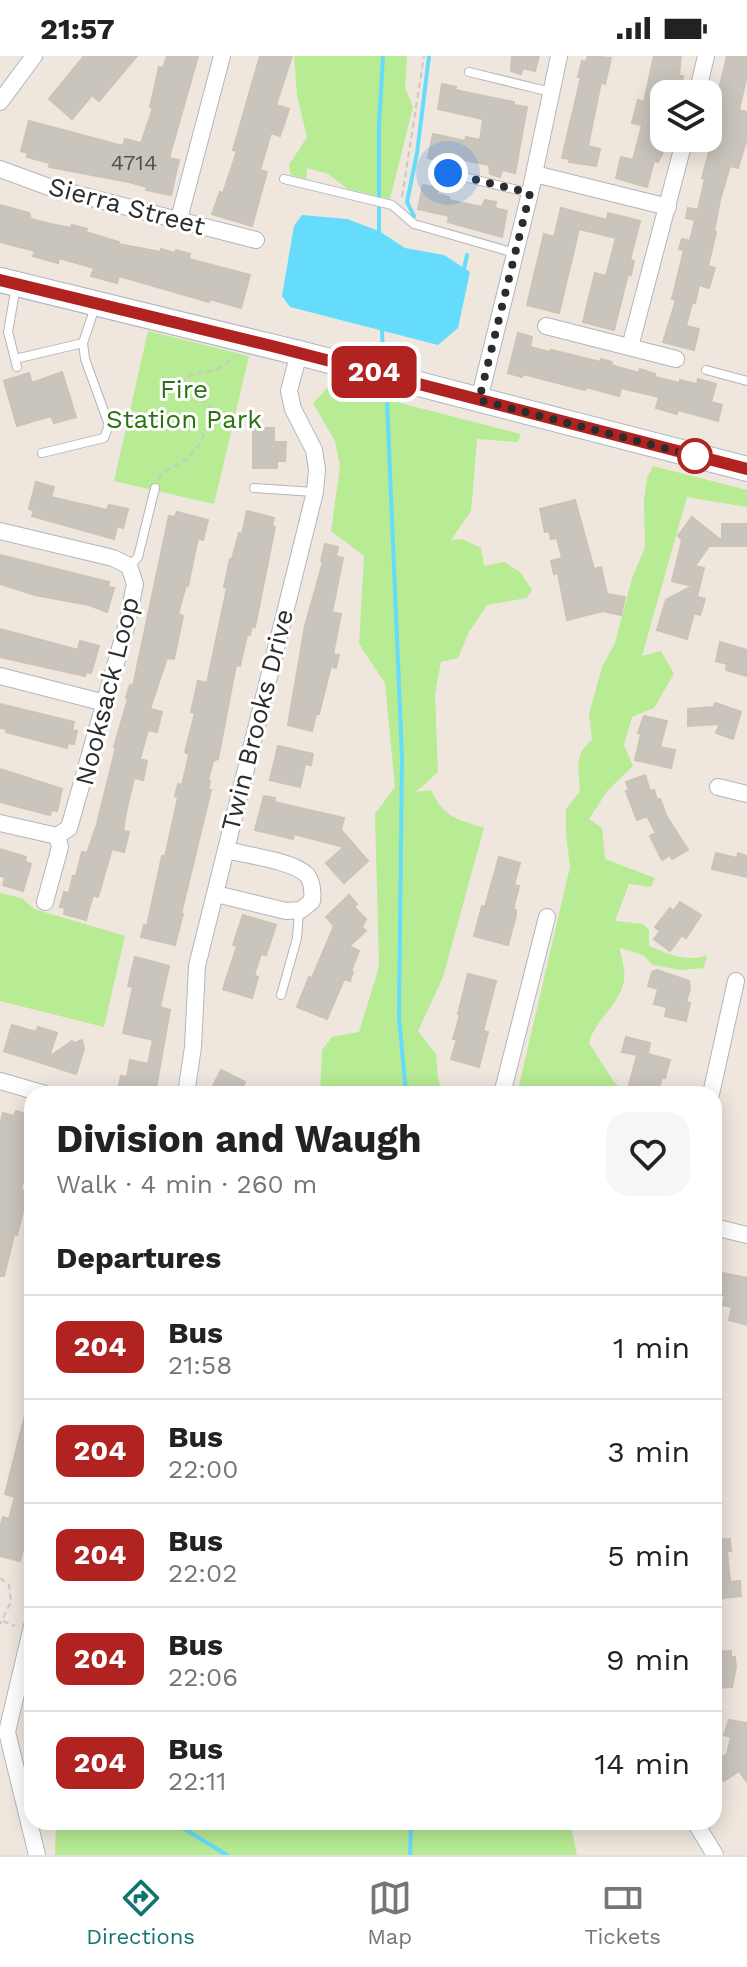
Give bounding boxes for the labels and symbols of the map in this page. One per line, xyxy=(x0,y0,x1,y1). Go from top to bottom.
house number: 4714 xyxy=(111,150,157,175)
your location xyxy=(428,153,468,193)
street label: Sierra Street xyxy=(46,171,209,241)
line badge: 204 xyxy=(328,346,420,398)
park label: Fire Station Park xyxy=(106,374,262,434)
unlabelled marker xyxy=(678,439,712,473)
street label: Nooksack Loop xyxy=(69,594,145,788)
street label: Twin Brooks Drive xyxy=(215,606,299,834)

